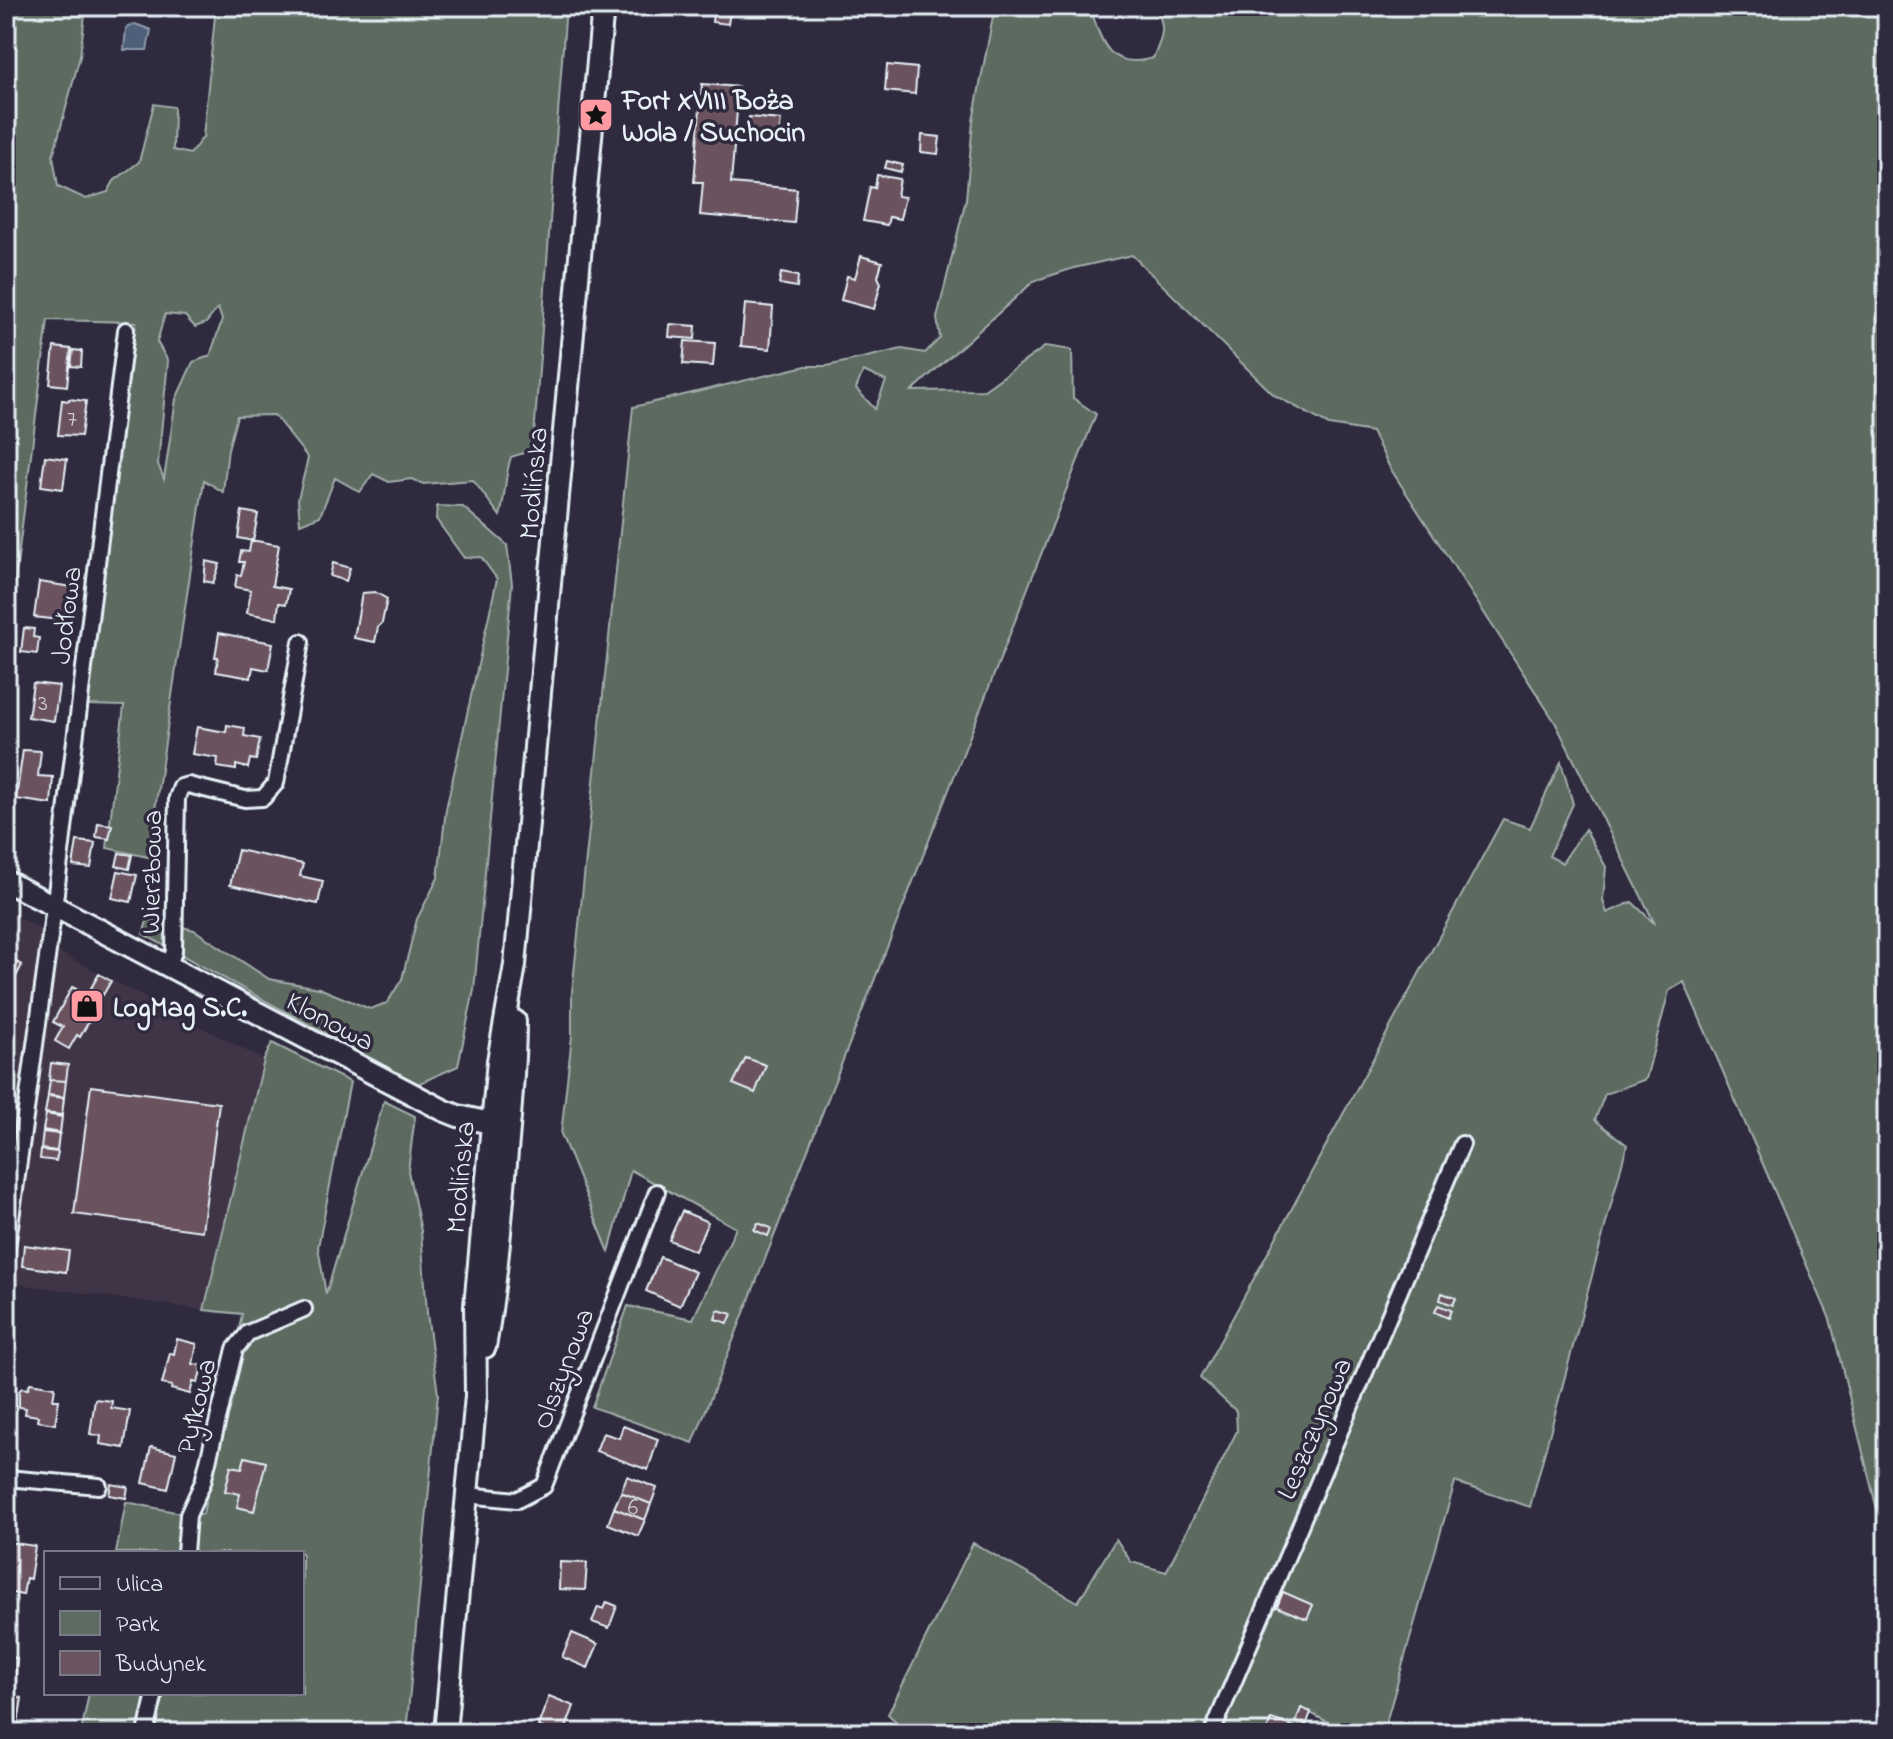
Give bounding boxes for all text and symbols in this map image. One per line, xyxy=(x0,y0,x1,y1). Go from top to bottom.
place label: Fort XVIII Boża Wola / Suchocin xyxy=(620,82,806,155)
place icon: Fort XVIII Boża Wola / Suchocin xyxy=(577,96,615,134)
house number: 7 xyxy=(67,403,77,438)
street label: Modlińska xyxy=(510,425,561,541)
street label: Jodłowa xyxy=(42,564,95,667)
house number: 3 xyxy=(38,687,48,722)
street label: Wierzbowa xyxy=(132,810,175,934)
street label: Klonowa xyxy=(278,983,381,1063)
shop icon: LogMag S.C. xyxy=(68,987,106,1025)
place label: LogMag S.C. xyxy=(113,989,247,1031)
street label: Modlińska xyxy=(437,1119,488,1235)
street label: Olszynowa xyxy=(523,1303,607,1436)
street label: Leszczynowa xyxy=(1268,1352,1364,1507)
street label: Pyłkowa xyxy=(168,1355,229,1459)
house number: 6 xyxy=(628,1491,639,1526)
legend xyxy=(44,1551,304,1695)
text: Ulica xyxy=(116,1568,163,1603)
text: Park xyxy=(116,1608,160,1643)
text: Budynek xyxy=(115,1648,206,1684)

